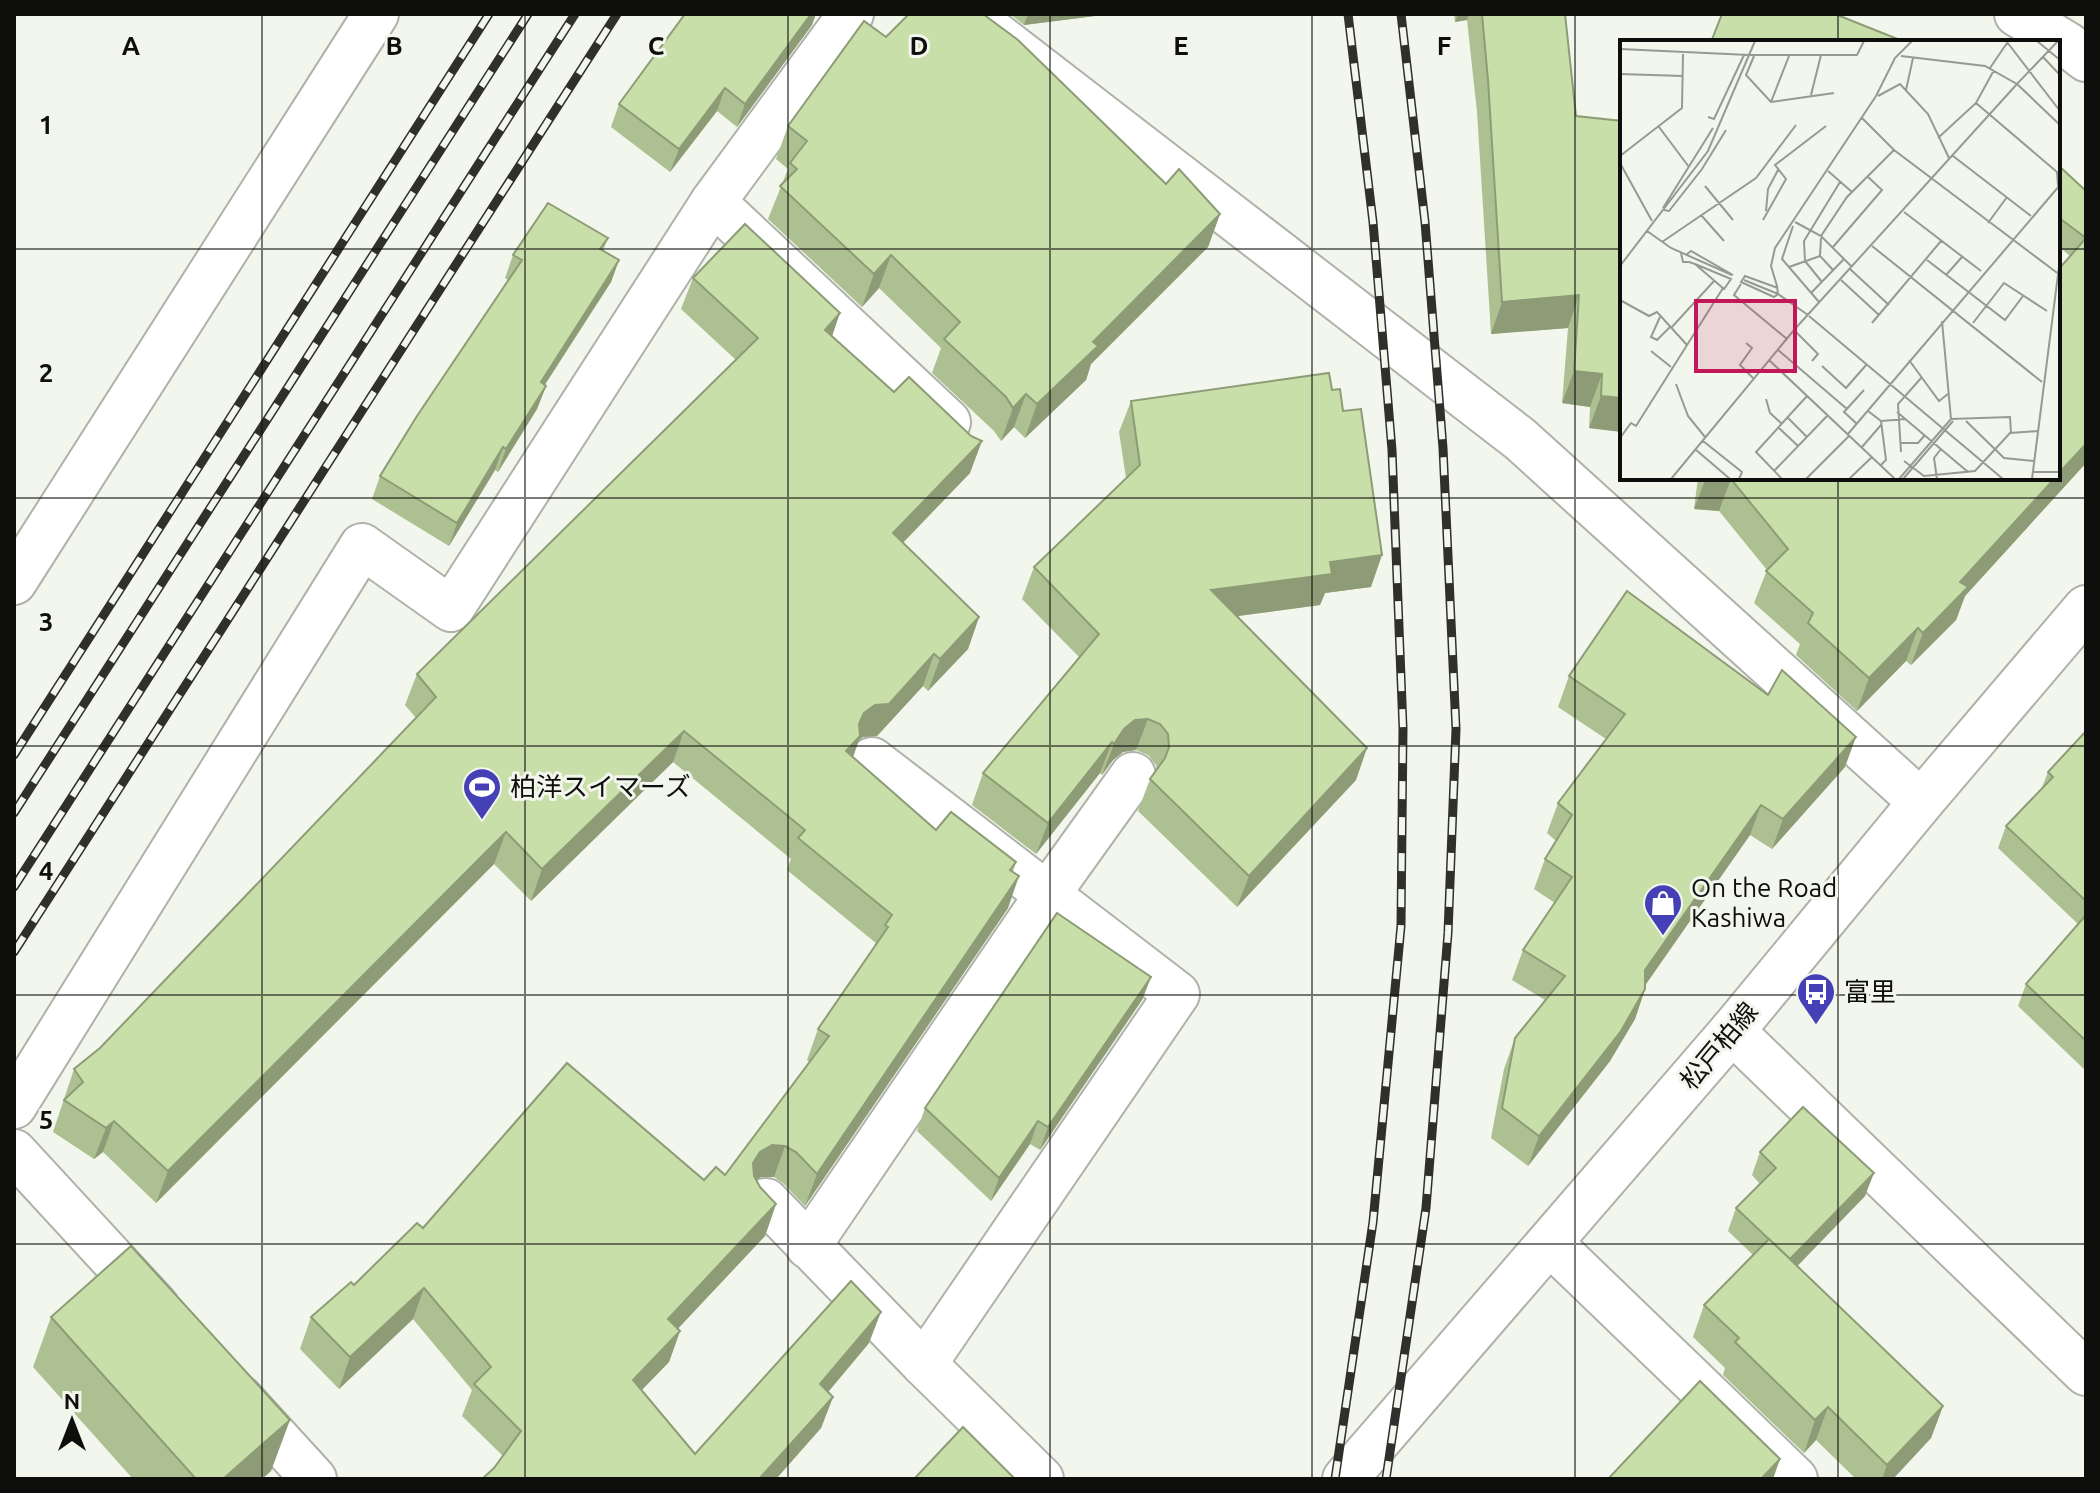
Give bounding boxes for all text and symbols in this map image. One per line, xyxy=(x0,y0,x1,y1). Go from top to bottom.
text: A xyxy=(122,31,141,60)
text: B xyxy=(385,31,403,60)
text: C xyxy=(648,31,665,60)
text: D xyxy=(910,31,928,60)
text: E xyxy=(1173,31,1189,60)
text: F xyxy=(1437,31,1451,60)
inset map xyxy=(1620,40,2060,480)
text: 1 xyxy=(39,110,53,139)
text: 2 xyxy=(39,358,53,387)
text: 3 xyxy=(39,607,53,636)
sports icon: 柏洋スイマーズ xyxy=(461,766,503,821)
place label: 柏洋スイマーズ xyxy=(510,772,691,801)
text: 4 xyxy=(39,856,53,885)
place label: On the Road Kashiwa xyxy=(1691,873,1837,932)
shop icon: On the Road Kashiwa xyxy=(1642,882,1684,937)
bus stop icon: 富里 xyxy=(1795,971,1837,1026)
place label: 富里 xyxy=(1844,977,1896,1006)
street label: 松戸柏線 xyxy=(1674,997,1763,1095)
text: 5 xyxy=(39,1105,53,1134)
north arrow xyxy=(32,1381,112,1461)
text: N xyxy=(64,1388,80,1413)

